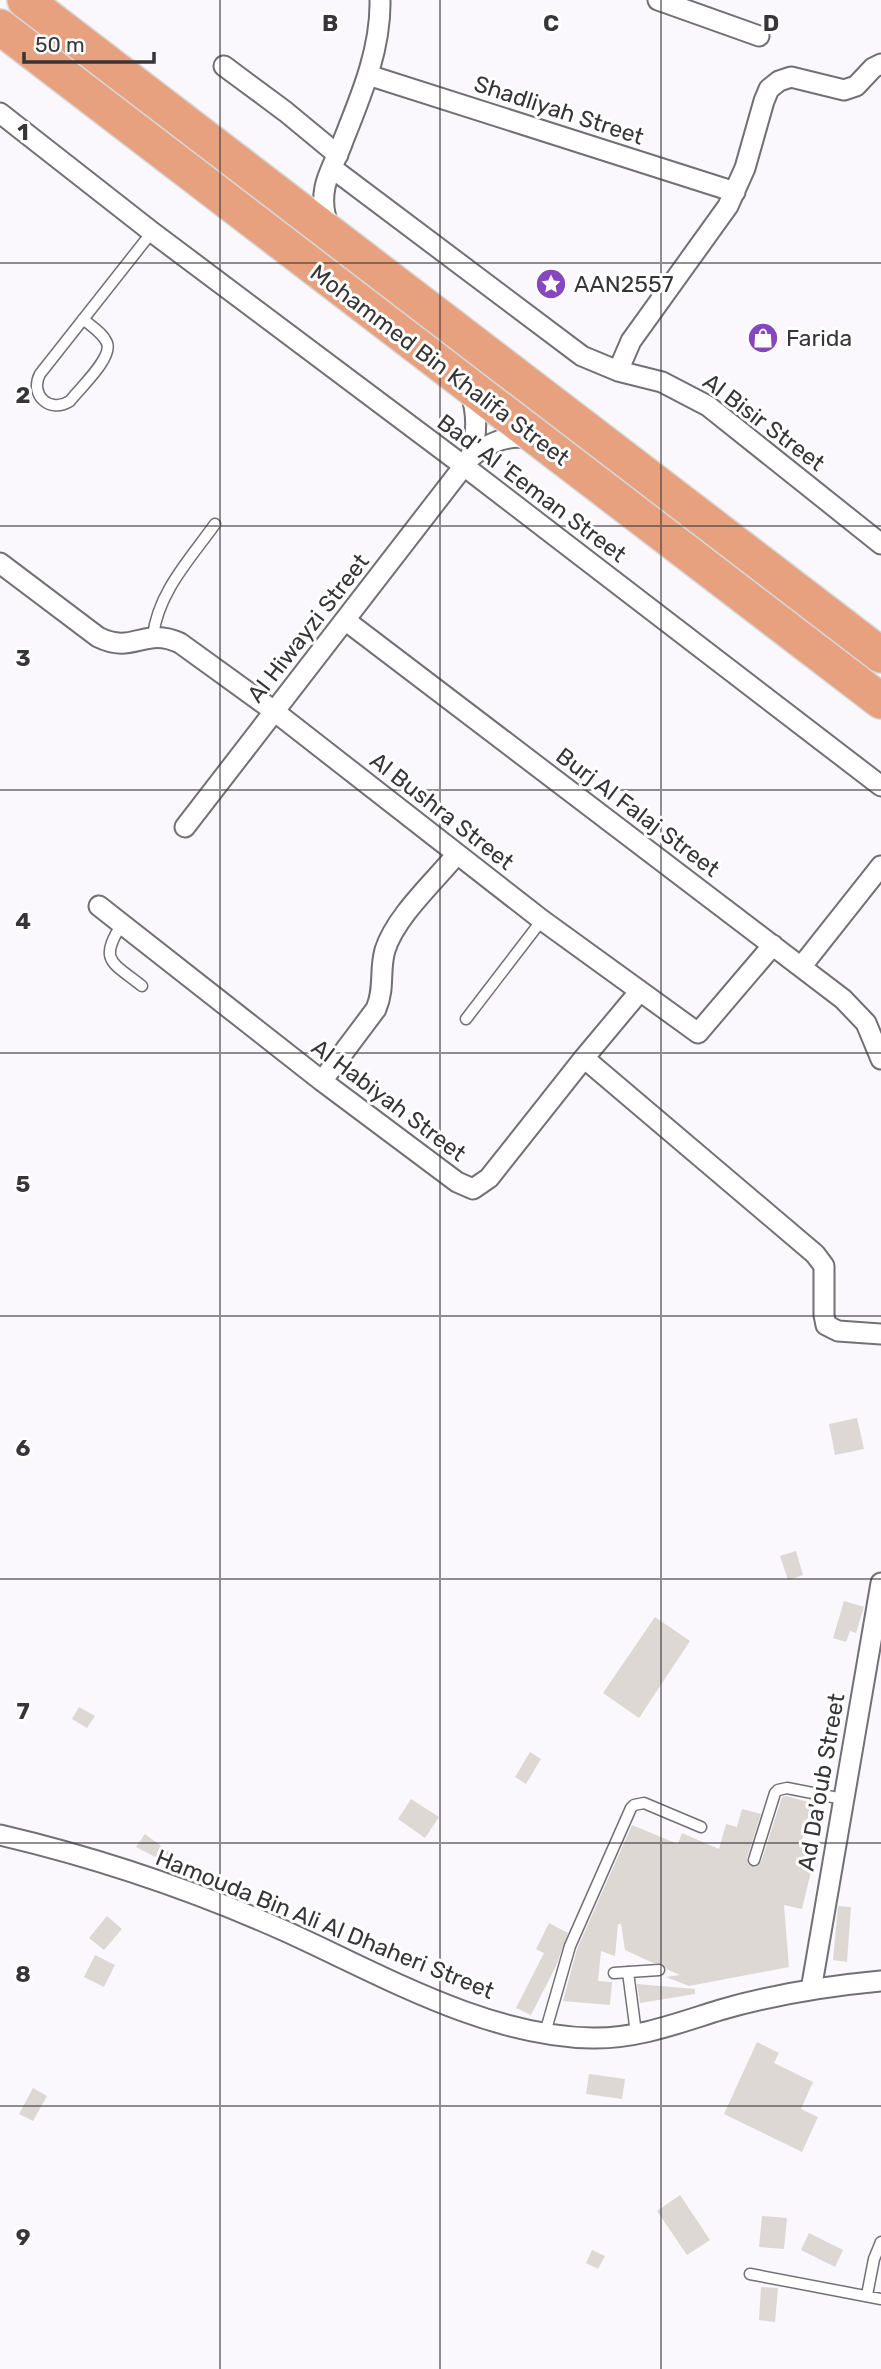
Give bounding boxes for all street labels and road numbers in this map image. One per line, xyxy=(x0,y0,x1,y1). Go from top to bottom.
street label: Shadliyah Street xyxy=(471,69,647,151)
street label: Mohammed Bin Khalifa Street xyxy=(305,258,575,472)
street label: Al Bisir Street xyxy=(698,367,830,477)
street label: Bad' Al 'Eeman Street xyxy=(432,408,632,568)
street label: Al Hiwayzi Street xyxy=(241,548,375,708)
street label: Burj Al Falaj Street xyxy=(551,741,725,883)
street label: Al Bushra Street xyxy=(364,746,520,876)
street label: Al Habiyah Street xyxy=(306,1033,472,1167)
street label: Ad Da'oub Street xyxy=(792,1691,850,1873)
street label: Hamouda Bin Ali Al Dhaheri Street xyxy=(152,1843,498,2005)

